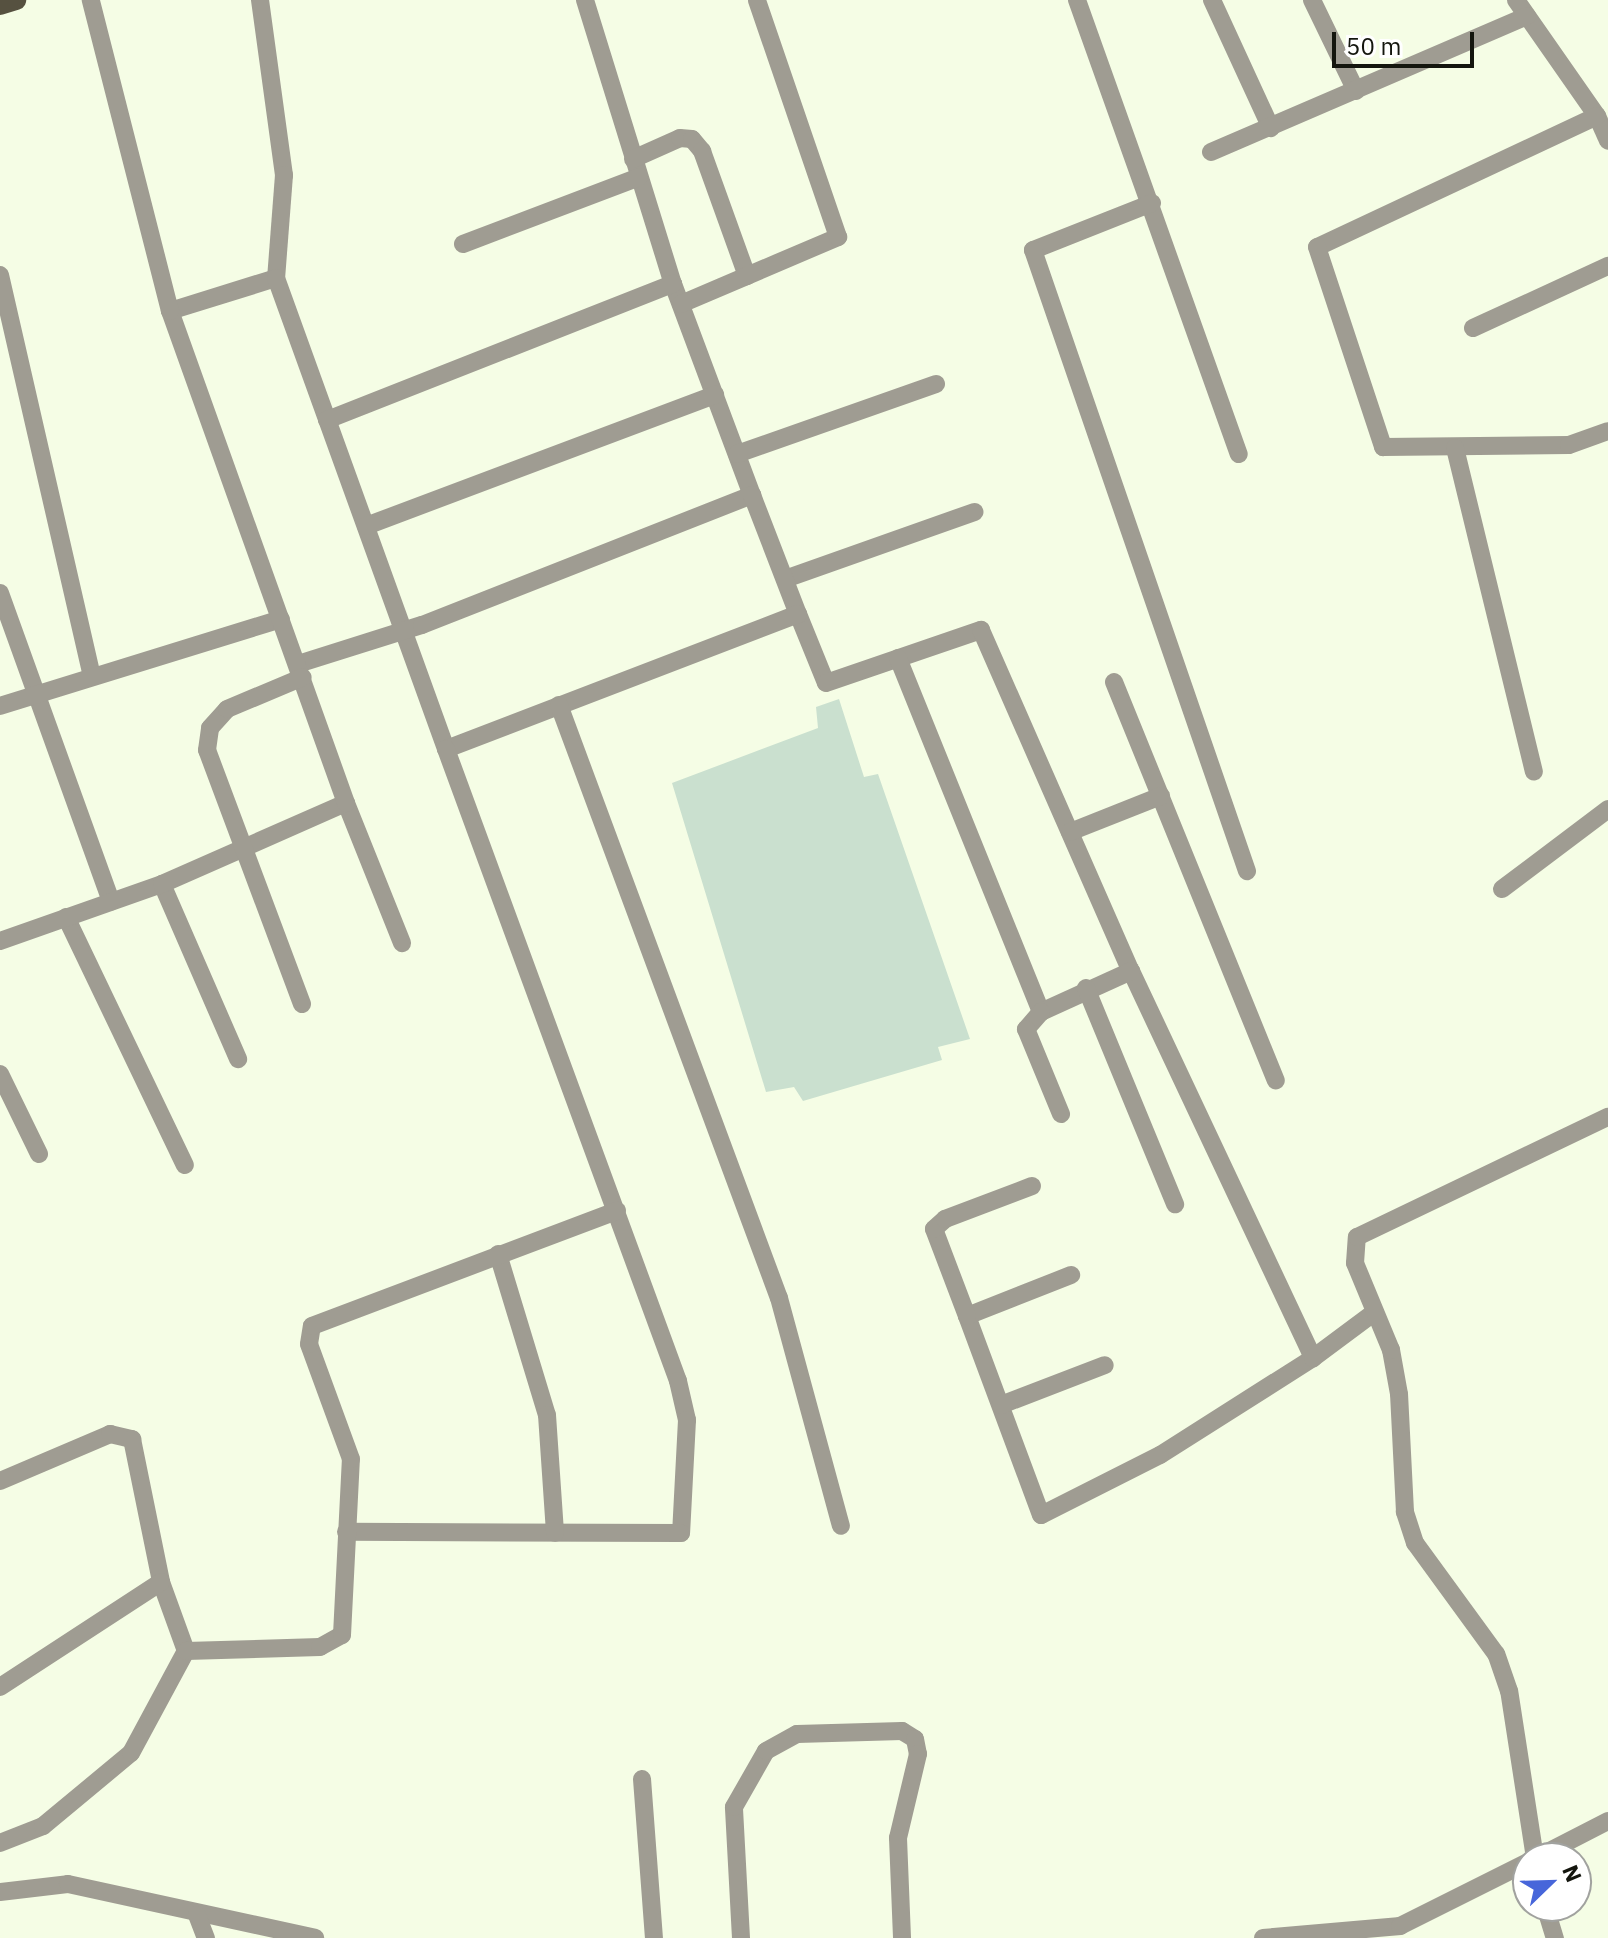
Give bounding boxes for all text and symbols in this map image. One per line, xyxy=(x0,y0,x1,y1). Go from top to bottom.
scale bar xyxy=(1336,16,1478,66)
text: 50 m xyxy=(1346,30,1401,62)
north arrow xyxy=(1512,1842,1592,1922)
text: N xyxy=(1556,1860,1589,1886)

